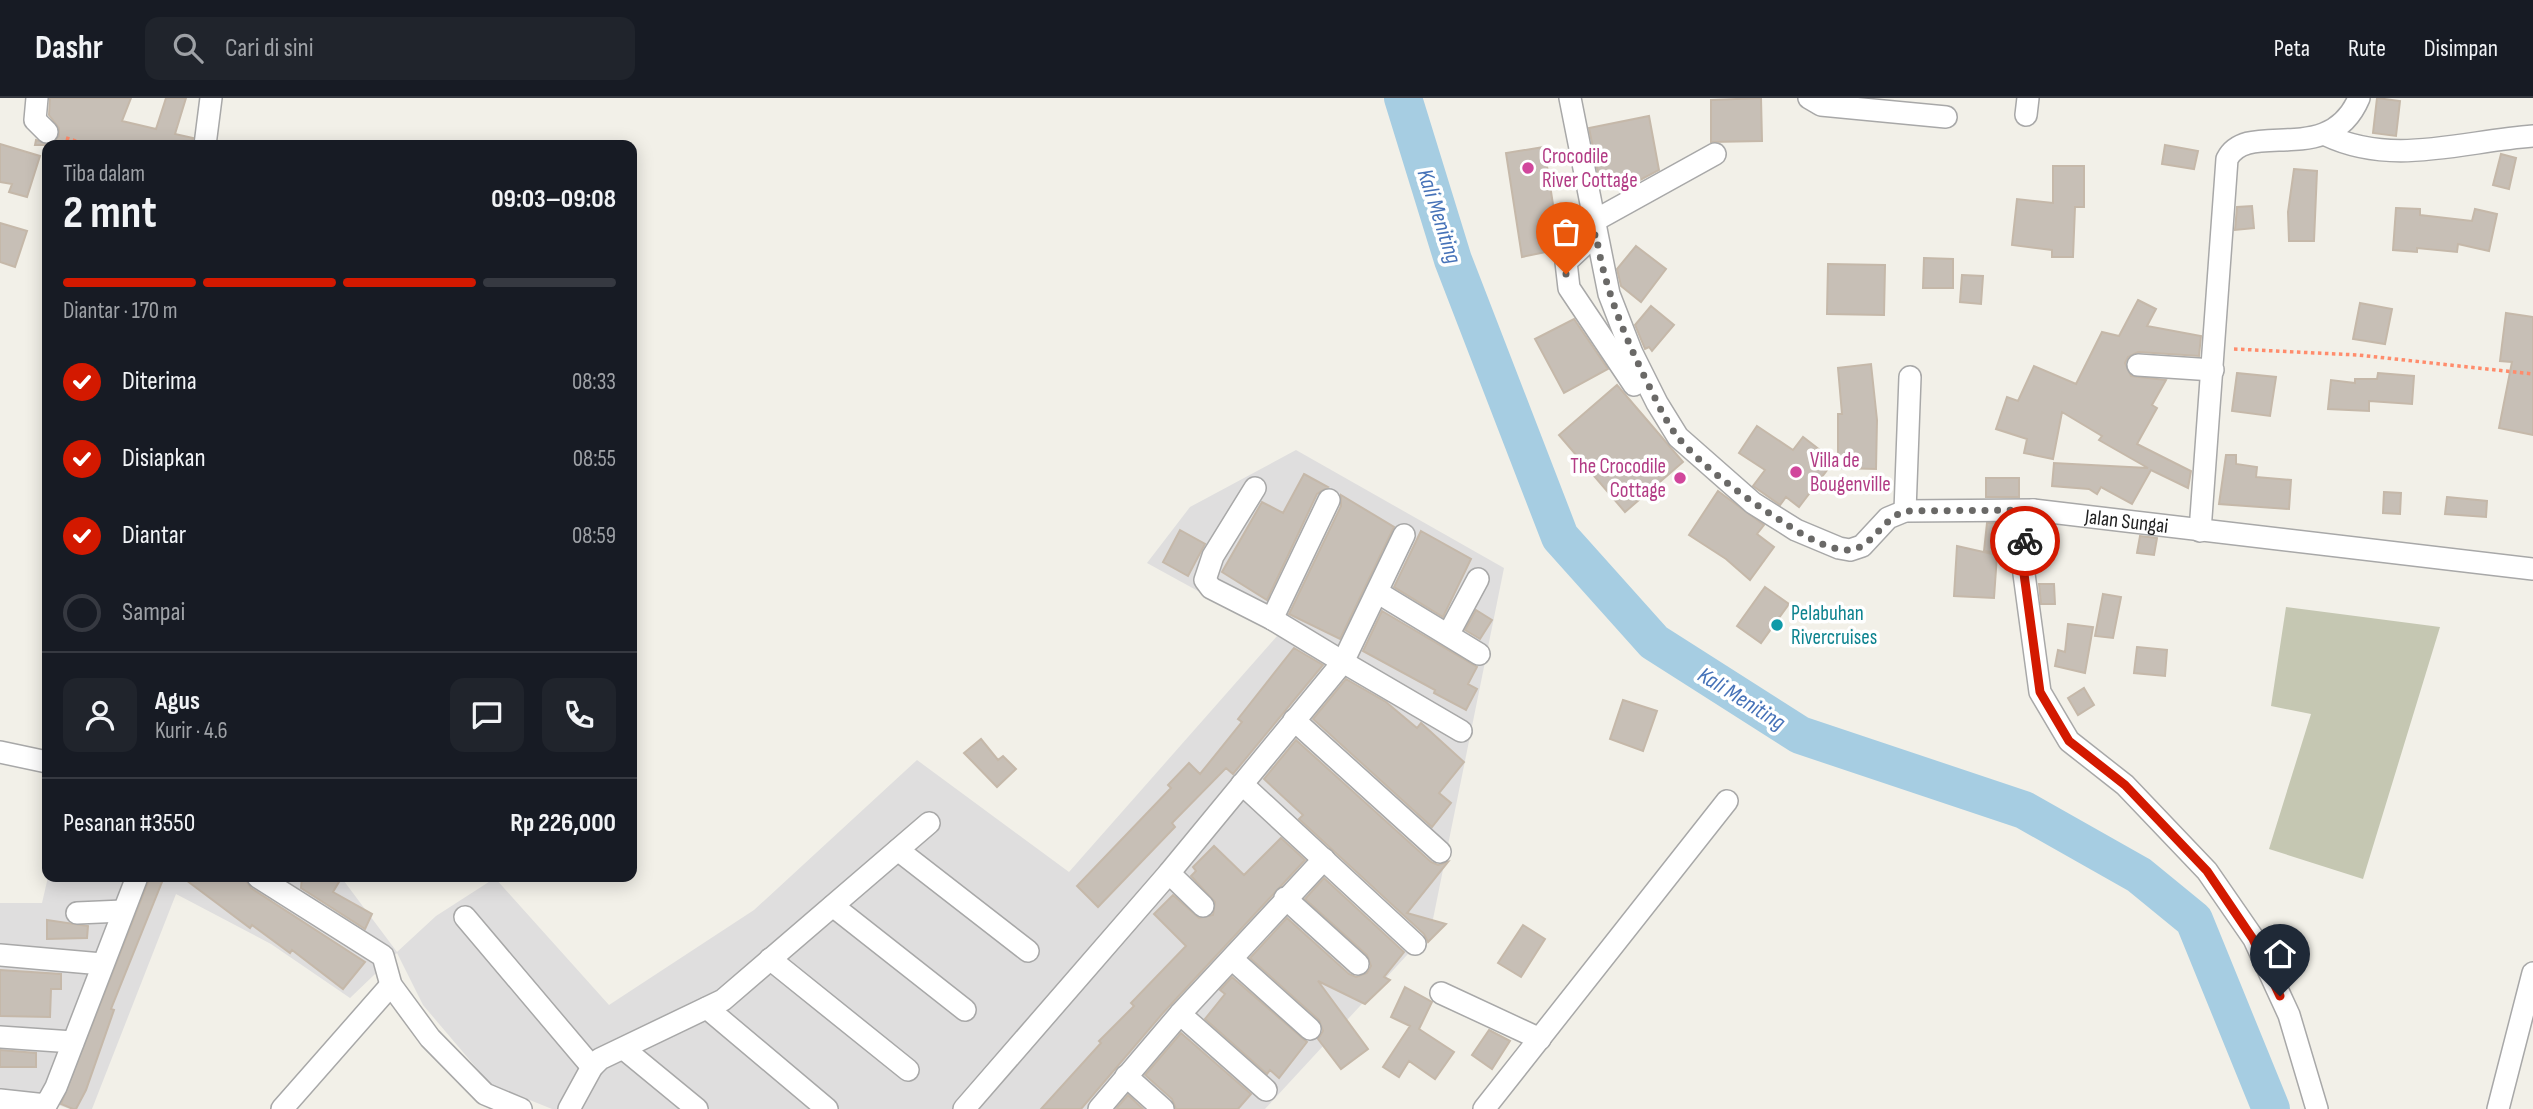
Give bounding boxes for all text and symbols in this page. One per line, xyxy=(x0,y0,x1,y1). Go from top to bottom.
search box xyxy=(145,17,635,80)
text: Dashr xyxy=(35,28,103,68)
icon: search xyxy=(169,29,207,67)
text: Cari di sini xyxy=(225,33,314,64)
text: Peta xyxy=(2274,34,2310,63)
text: Rute xyxy=(2348,34,2386,63)
text: Disimpan xyxy=(2424,34,2498,63)
place label: Crocodile River Cottage xyxy=(1542,144,1638,193)
text: Tiba dalam xyxy=(63,160,145,188)
marker: Crocodile River Cottage xyxy=(1520,160,1536,176)
water label: Kali Meniting xyxy=(1411,165,1468,268)
text: 09:03–09:08 xyxy=(491,184,616,215)
text: 2 mnt xyxy=(63,186,157,241)
pin xyxy=(1536,202,1596,274)
icon: bag xyxy=(1547,213,1585,251)
text: Diantar · 170 m xyxy=(63,297,178,325)
icon: check xyxy=(63,363,101,401)
text: Diterima xyxy=(122,366,197,397)
text: 08:33 xyxy=(572,368,616,396)
icon: check xyxy=(63,440,101,478)
text: Disiapkan xyxy=(122,443,206,474)
text: 08:55 xyxy=(573,445,616,473)
place label: Villa de Bougenville xyxy=(1810,448,1891,497)
place label: The Crocodile Cottage xyxy=(1570,454,1666,503)
marker: Villa de Bougenville xyxy=(1788,464,1804,480)
marker: The Crocodile Cottage xyxy=(1672,470,1688,486)
street label: Jalan Sungai xyxy=(2083,504,2170,539)
courier xyxy=(1990,506,2060,576)
icon: check xyxy=(63,517,101,555)
text: Diantar xyxy=(122,520,186,551)
text: 08:59 xyxy=(572,522,616,550)
icon: bike xyxy=(2006,522,2044,560)
text: Sampai xyxy=(122,597,185,628)
place label: Pelabuhan Rivercruises xyxy=(1791,601,1877,650)
marker: Pelabuhan Rivercruises xyxy=(1769,617,1785,633)
water label: Kali Meniting xyxy=(1693,661,1791,737)
button: person xyxy=(63,678,137,752)
button: chat xyxy=(450,678,524,752)
button: phone xyxy=(542,678,616,752)
text: Agus xyxy=(155,686,200,717)
text: Kurir · 4.6 xyxy=(155,717,228,745)
text: Pesanan #3550 xyxy=(63,808,195,839)
text: Rp 226,000 xyxy=(510,808,616,839)
pin xyxy=(2250,924,2310,996)
icon: home xyxy=(2261,935,2299,973)

